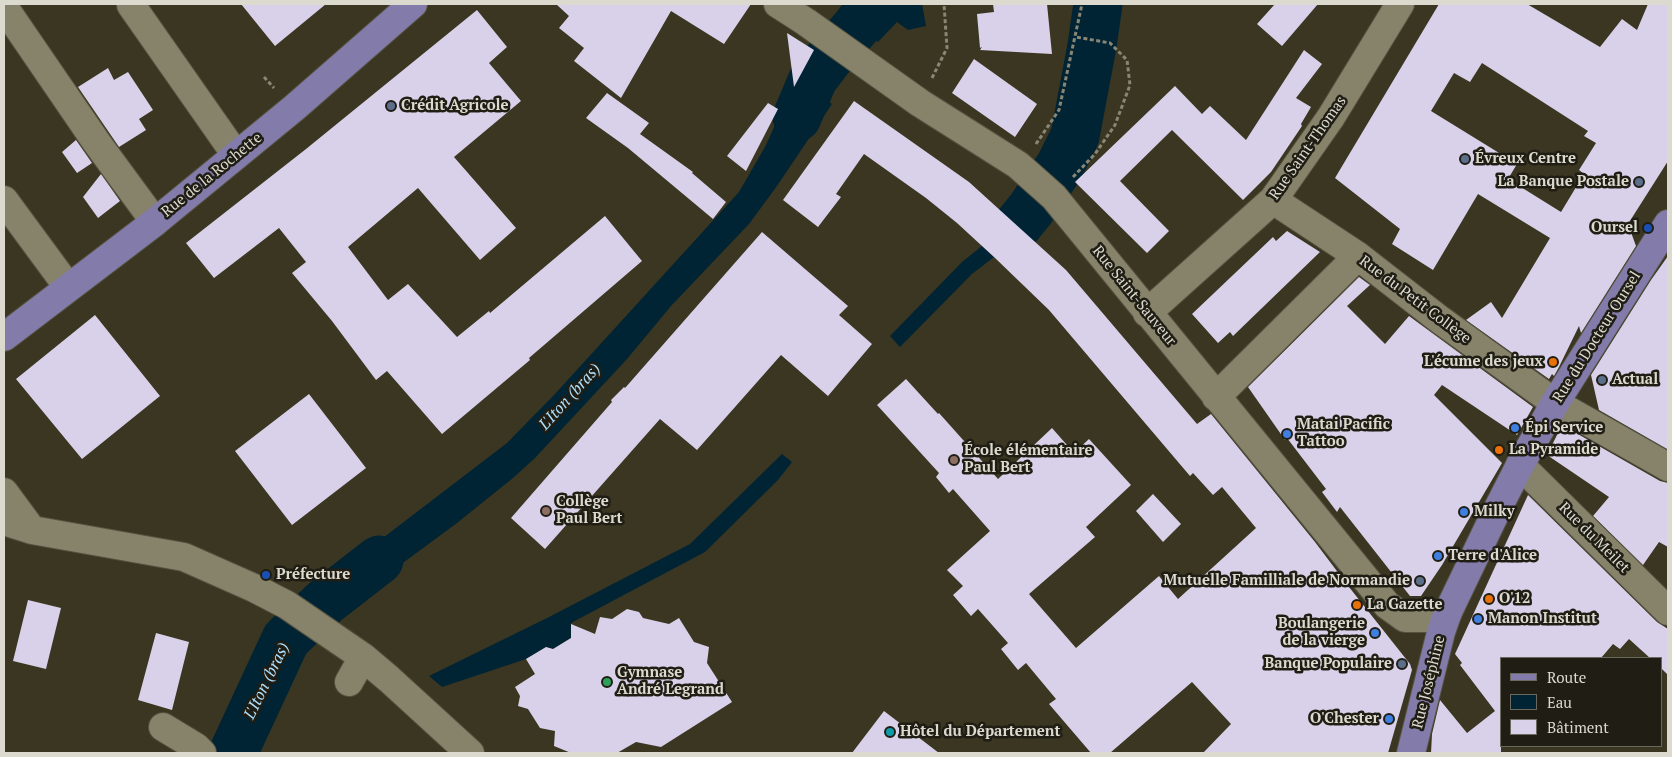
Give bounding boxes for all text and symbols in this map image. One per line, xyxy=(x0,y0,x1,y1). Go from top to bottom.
street label: Rue Saint-Thomas xyxy=(1266,93,1350,203)
place label: Crédit Agricole xyxy=(401,97,509,115)
marker: Crédit Agricole xyxy=(385,100,397,112)
street label: Rue de la Rochette xyxy=(158,129,266,221)
place label: Évreux Centre xyxy=(1475,150,1576,168)
marker: Évreux Centre xyxy=(1459,153,1471,165)
place label: La Banque Postale xyxy=(1498,173,1629,191)
marker: La Banque Postale xyxy=(1633,176,1645,188)
place label: Oursel xyxy=(1591,219,1638,237)
marker: Oursel xyxy=(1642,222,1654,234)
street label: Rue Saint-Sauveur xyxy=(1088,242,1180,350)
street label: Rue du Petit Collège xyxy=(1356,252,1474,348)
street label: Rue du Docteur Oursel xyxy=(1549,268,1645,406)
place label: L'écume des jeux xyxy=(1424,353,1543,371)
marker: L'écume des jeux xyxy=(1547,356,1559,368)
water label: L'Iton (bras) xyxy=(535,360,605,434)
place label: Actual xyxy=(1612,371,1658,389)
marker: Actual xyxy=(1596,374,1608,386)
place label: Matai Pacific Tattoo xyxy=(1297,416,1390,451)
place label: Épi Service xyxy=(1525,419,1603,437)
marker: Épi Service xyxy=(1509,422,1521,434)
marker: Matai Pacific Tattoo xyxy=(1281,428,1293,440)
place label: La Pyramide xyxy=(1509,441,1598,459)
place label: École élémentaire Paul Bert xyxy=(964,442,1093,477)
marker: La Pyramide xyxy=(1493,444,1505,456)
marker: École élémentaire Paul Bert xyxy=(948,454,960,466)
place label: Collège Paul Bert xyxy=(556,493,622,528)
street label: Rue du Meilet xyxy=(1555,499,1633,577)
place label: Milky xyxy=(1474,503,1515,521)
marker: Collège Paul Bert xyxy=(540,505,552,517)
marker: Milky xyxy=(1458,506,1470,518)
place label: Terre d'Alice xyxy=(1448,547,1537,565)
marker: Terre d'Alice xyxy=(1432,550,1444,562)
place label: Préfecture xyxy=(276,566,350,584)
marker: Préfecture xyxy=(260,569,272,581)
place label: Mutuelle Familliale de Normandie xyxy=(1163,572,1410,590)
marker: Mutuelle Familliale de Normandie xyxy=(1414,575,1426,587)
place label: O'12 xyxy=(1499,590,1530,608)
marker: O'12 xyxy=(1483,593,1495,605)
place label: La Gazette xyxy=(1367,596,1443,614)
marker: La Gazette xyxy=(1351,599,1363,611)
place label: Manon Institut xyxy=(1488,610,1597,628)
marker: Manon Institut xyxy=(1472,613,1484,625)
place label: Boulangerie de la vierge xyxy=(1278,615,1365,650)
marker: Boulangerie de la vierge xyxy=(1369,627,1381,639)
street label: Rue Joséphine xyxy=(1409,634,1449,730)
water label: L'Iton (bras) xyxy=(240,640,294,722)
place label: Banque Populaire xyxy=(1265,655,1392,673)
legend xyxy=(1500,657,1662,747)
marker: Banque Populaire xyxy=(1396,658,1408,670)
place label: Gymnase André Legrand xyxy=(617,664,724,699)
text: Route xyxy=(1547,667,1586,687)
marker: Gymnase André Legrand xyxy=(601,676,613,688)
text: Eau xyxy=(1547,692,1572,712)
place label: O'Chester xyxy=(1310,710,1379,728)
marker: O'Chester xyxy=(1383,713,1395,725)
text: Bâtiment xyxy=(1547,717,1609,737)
place label: Hôtel du Département xyxy=(900,723,1060,741)
marker: Hôtel du Département xyxy=(884,726,896,738)

